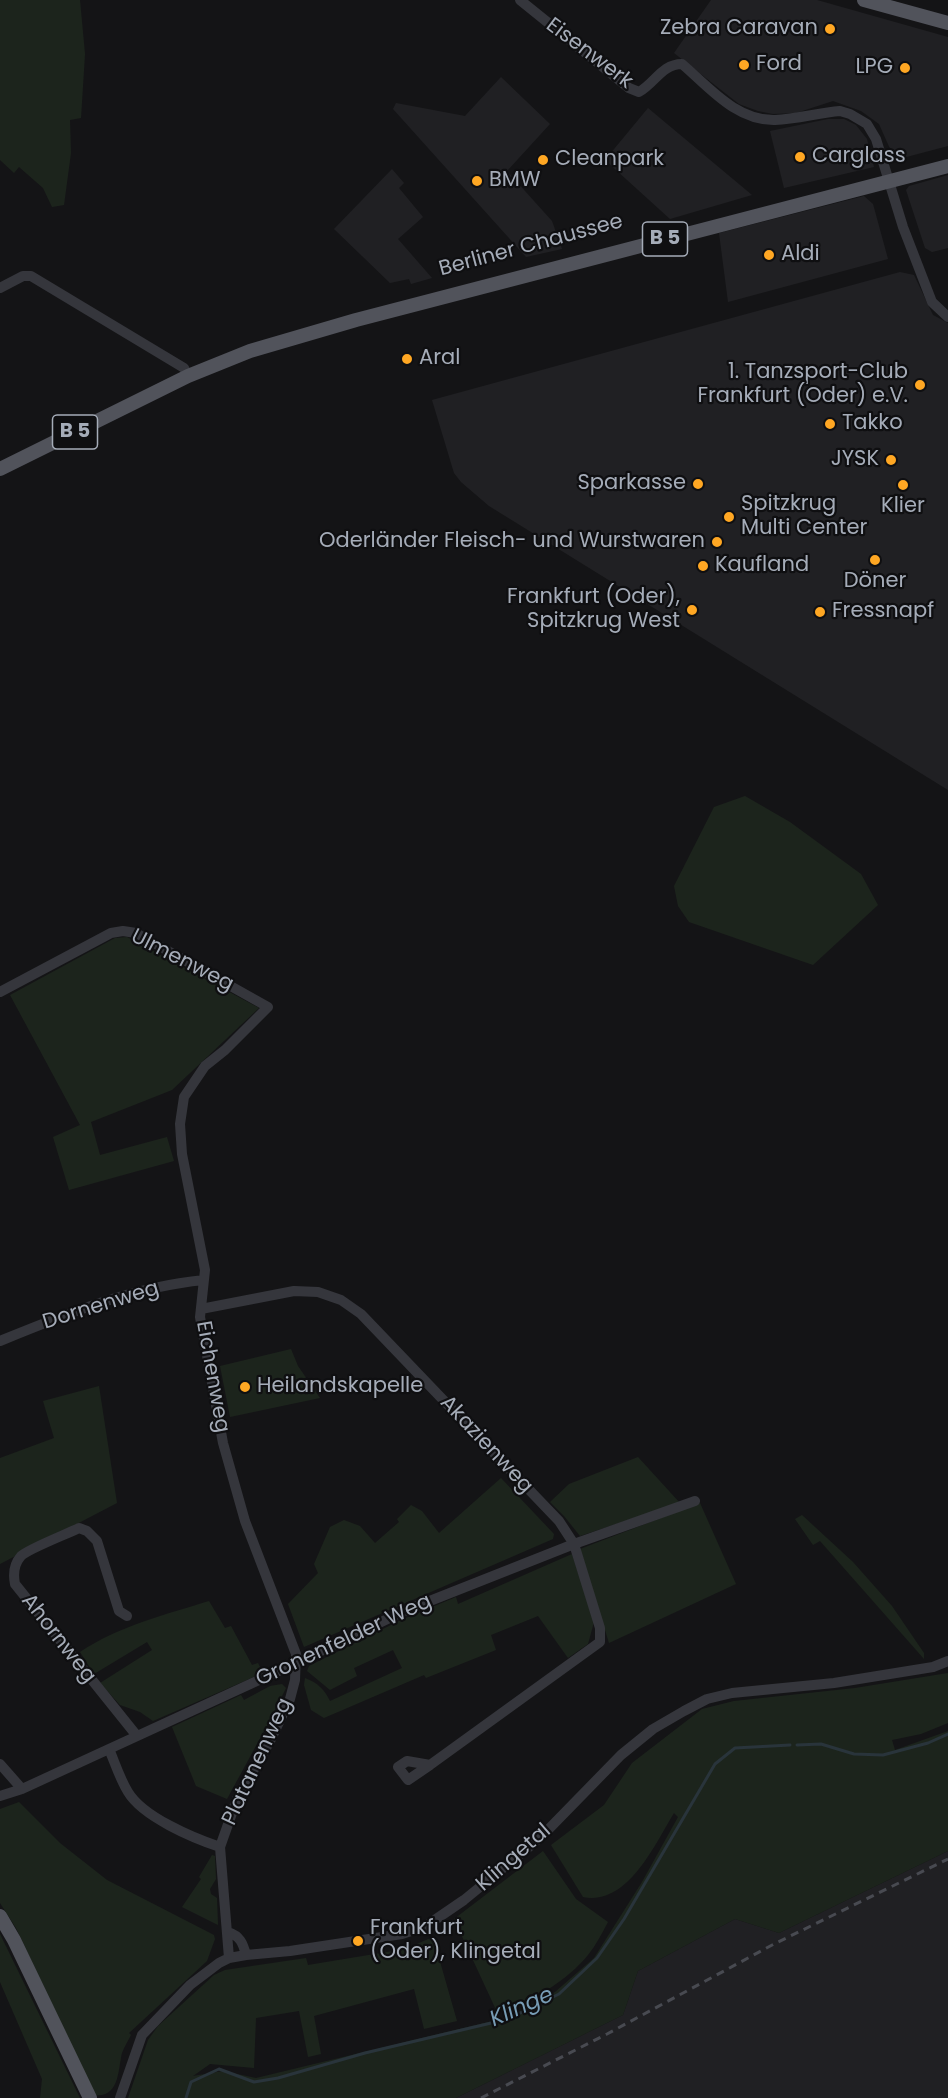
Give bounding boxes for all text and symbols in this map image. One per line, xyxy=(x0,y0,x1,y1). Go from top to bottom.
street label: Eisenwerk xyxy=(541,13,637,95)
place label: Zebra Caravan xyxy=(660,16,818,42)
marker: Zebra Caravan xyxy=(823,22,837,36)
place label: Ford xyxy=(756,52,802,78)
place label: LPG xyxy=(855,55,893,81)
marker: Ford xyxy=(737,58,751,72)
marker: LPG xyxy=(898,61,912,75)
place label: Carglass xyxy=(812,144,906,170)
place label: Cleanpark xyxy=(555,147,664,173)
marker: Carglass xyxy=(793,150,807,164)
marker: Cleanpark xyxy=(536,153,550,167)
place label: BMW xyxy=(489,168,540,194)
marker: BMW xyxy=(470,174,484,188)
street label: Berliner Chaussee xyxy=(436,209,626,283)
road number: B 5 xyxy=(642,222,688,256)
place label: Aldi xyxy=(781,242,820,268)
marker: Aldi xyxy=(762,248,776,262)
place label: Aral xyxy=(419,346,460,372)
marker: Aral xyxy=(400,352,414,366)
place label: 1. Tanzsport-Club Frankfurt (Oder) e.V. xyxy=(697,360,908,410)
marker: 1. Tanzsport-Club Frankfurt (Oder) e.V. xyxy=(913,378,927,392)
place label: Takko xyxy=(842,411,903,437)
road number: B 5 xyxy=(52,415,98,449)
marker: Takko xyxy=(823,417,837,431)
place label: JYSK xyxy=(831,447,879,473)
marker: JYSK xyxy=(884,453,898,467)
place label: Sparkasse xyxy=(577,471,686,497)
marker: Sparkasse xyxy=(691,477,705,491)
marker: Klier xyxy=(896,478,910,492)
place label: Spitzkrug Multi Center xyxy=(741,492,867,542)
place label: Klier xyxy=(881,494,925,520)
marker: Spitzkrug Multi Center xyxy=(722,510,736,524)
place label: Oderländer Fleisch- und Wurstwaren xyxy=(319,529,705,555)
marker: Oderländer Fleisch- und Wurstwaren xyxy=(710,535,724,549)
place label: Kaufland xyxy=(715,553,809,579)
marker: Döner xyxy=(868,553,882,567)
marker: Kaufland xyxy=(696,559,710,573)
place label: Döner xyxy=(844,569,906,595)
place label: Frankfurt (Oder), Spitzkrug West xyxy=(507,585,680,635)
place label: Fressnapf xyxy=(832,599,934,625)
marker: Frankfurt (Oder), Spitzkrug West xyxy=(685,603,699,617)
marker: Fressnapf xyxy=(813,605,827,619)
street label: Ulmenweg xyxy=(126,924,238,998)
street label: Dornenweg xyxy=(40,1276,162,1336)
street label: Eichenweg xyxy=(190,1319,234,1435)
place label: Heilandskapelle xyxy=(257,1374,423,1400)
marker: Heilandskapelle xyxy=(238,1380,252,1394)
street label: Akazienweg xyxy=(434,1391,538,1499)
street label: Ahornweg xyxy=(15,1589,101,1689)
street label: Gronenfelder Weg xyxy=(252,1589,436,1693)
street label: Platanenweg xyxy=(217,1694,299,1830)
street label: Klingetal xyxy=(472,1819,556,1897)
place label: Frankfurt (Oder), Klingetal xyxy=(370,1916,541,1966)
marker: Frankfurt (Oder), Klingetal xyxy=(351,1934,365,1948)
water label: Klinge xyxy=(486,1982,558,2034)

